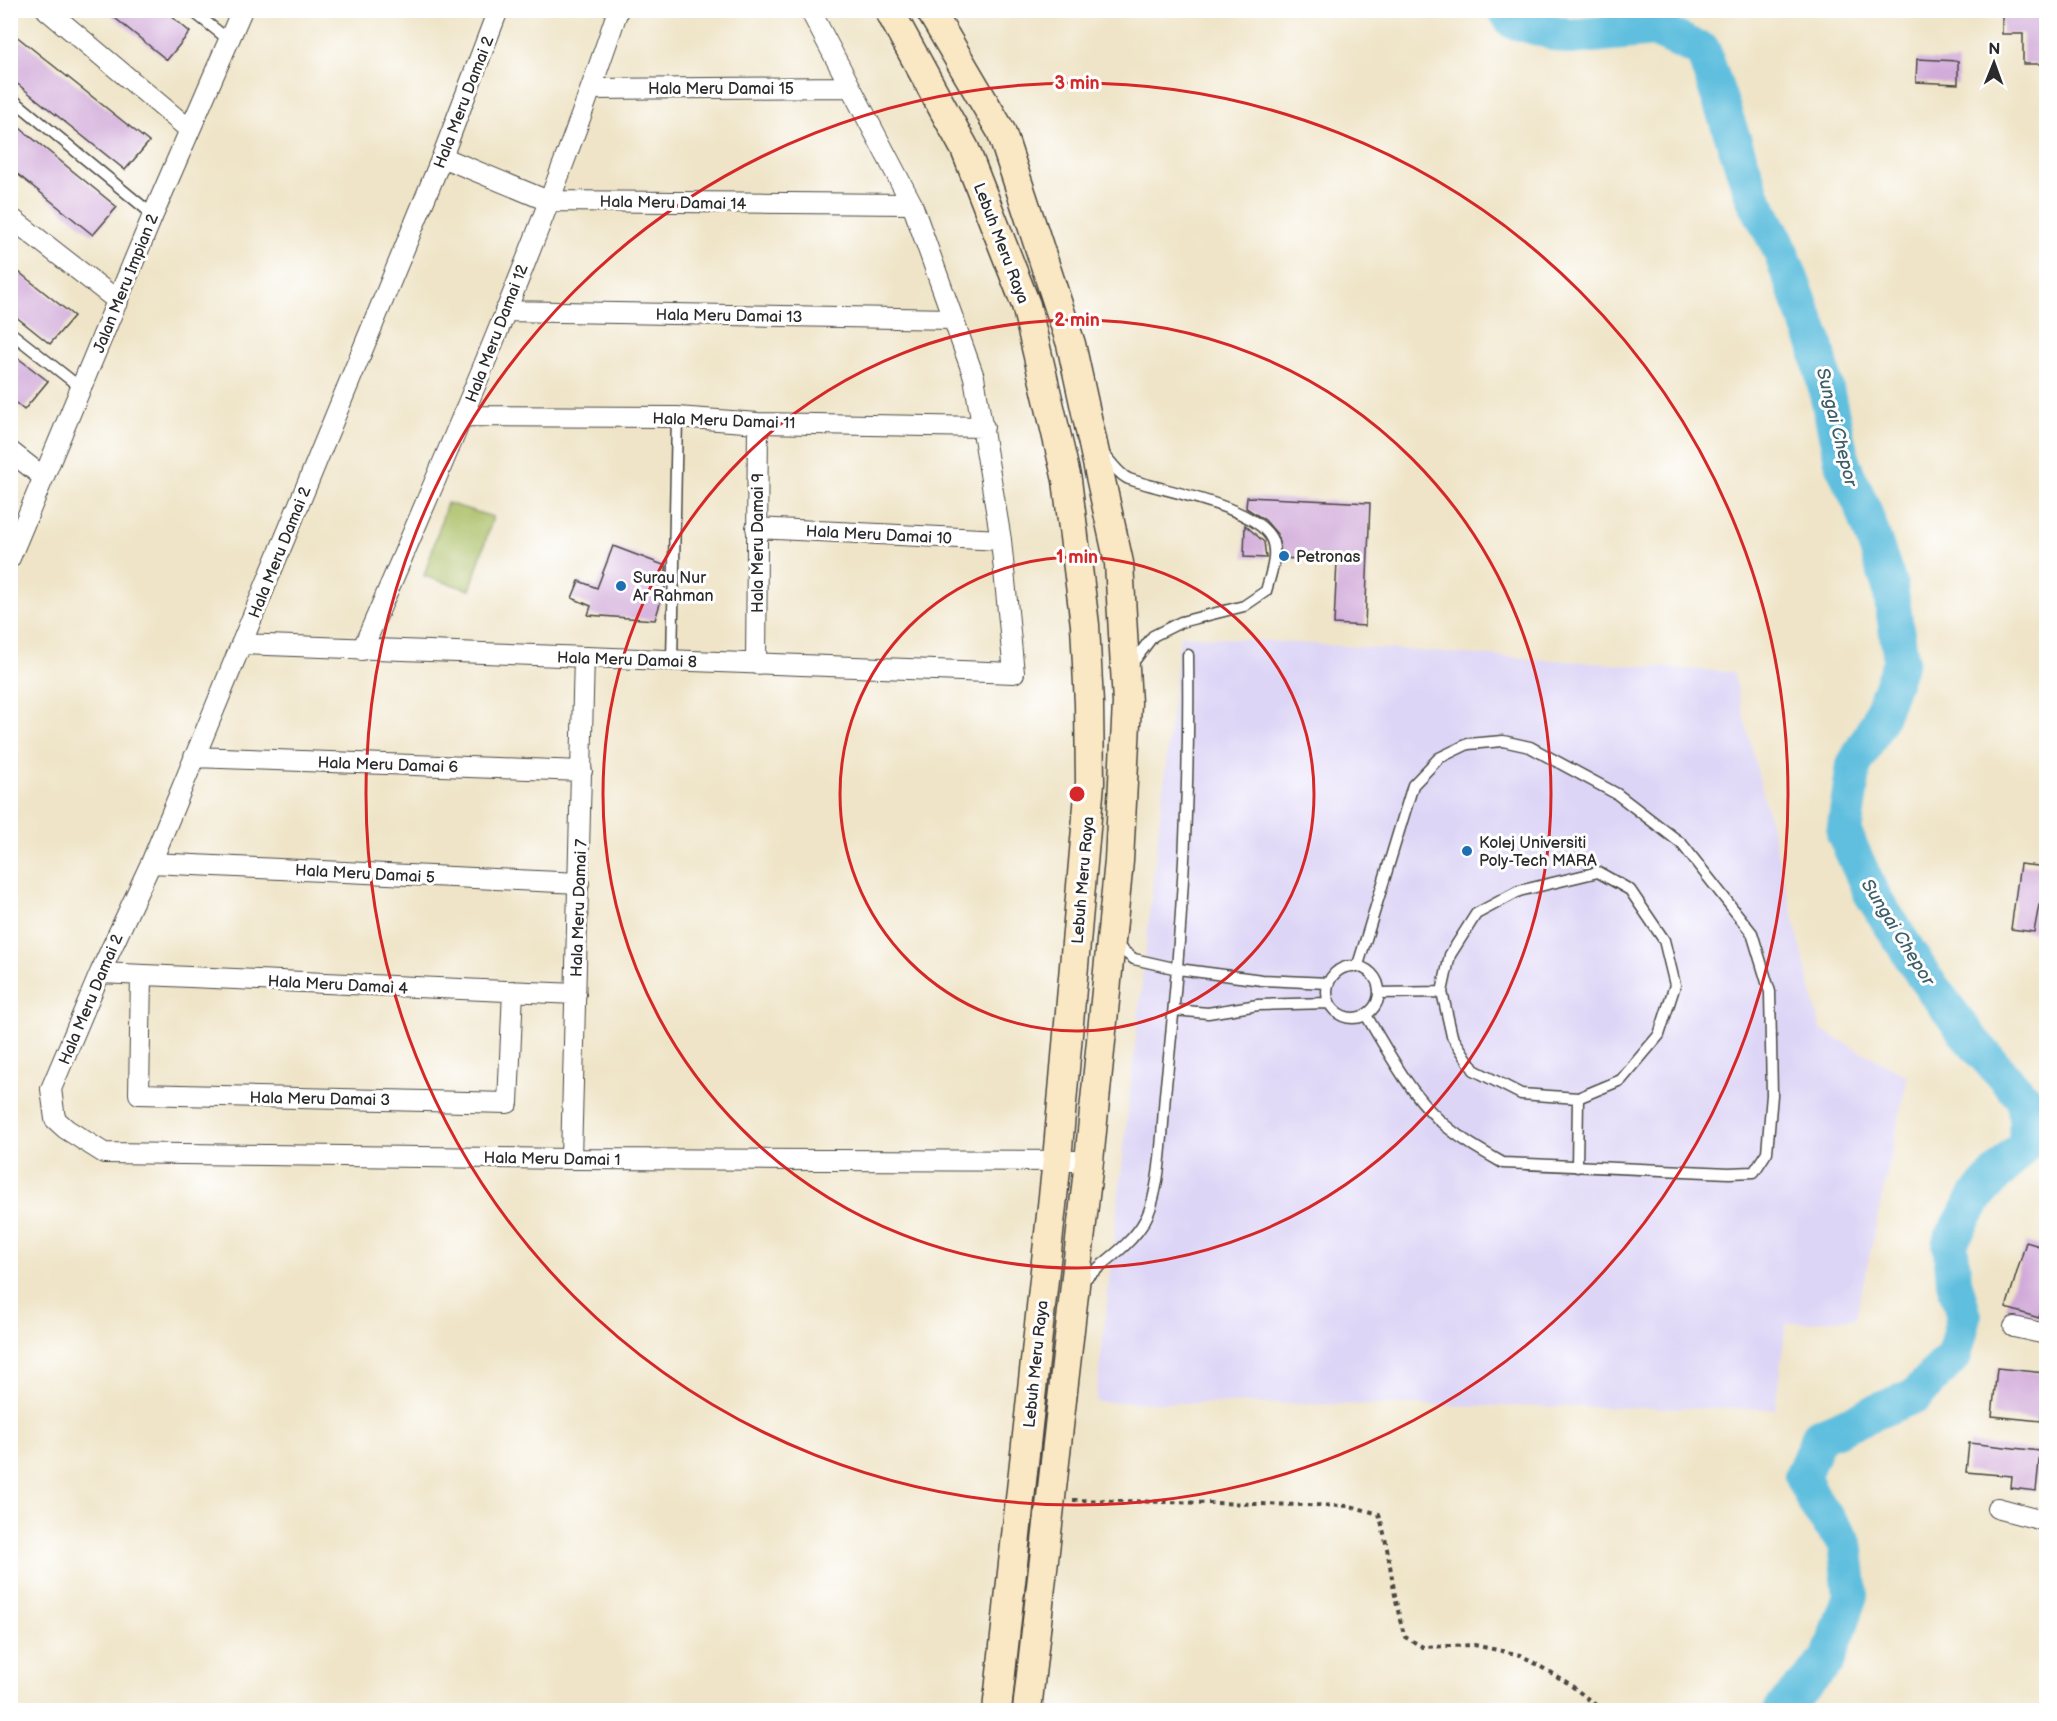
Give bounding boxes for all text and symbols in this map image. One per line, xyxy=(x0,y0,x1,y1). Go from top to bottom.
street label: Hala Meru Damai 2 xyxy=(430,33,499,171)
north arrow xyxy=(1964,33,2024,93)
text: N xyxy=(1988,40,2000,59)
text: 3 min xyxy=(1054,73,1100,94)
street label: Hala Meru Damai 15 xyxy=(648,80,794,99)
street label: Lebuh Meru Raya xyxy=(969,181,1032,307)
street label: Hala Meru Damai 14 xyxy=(599,193,747,214)
street label: Jalan Meru Impian 2 xyxy=(90,211,163,356)
street label: Hala Meru Damai 12 xyxy=(462,261,533,405)
street label: Hala Meru Damai 13 xyxy=(655,306,803,327)
text: 2 min xyxy=(1054,310,1100,331)
water label: Sungai Chepor xyxy=(1812,366,1862,490)
street label: Hala Meru Damai 11 xyxy=(652,410,796,433)
street label: Hala Meru Damai 9 xyxy=(749,473,768,613)
street label: Hala Meru Damai 2 xyxy=(245,484,316,621)
street label: Hala Meru Damai 10 xyxy=(805,522,952,549)
text: 1 min xyxy=(1056,547,1098,568)
place label: Petronas xyxy=(1296,548,1360,567)
marker: Petronas xyxy=(1277,549,1291,563)
place label: Surau Nur Ar Rahman xyxy=(633,569,713,606)
marker: Surau Nur Ar Rahman xyxy=(614,579,628,593)
street label: Hala Meru Damai 8 xyxy=(557,649,697,672)
street label: Hala Meru Damai 6 xyxy=(317,754,459,777)
centre of rings xyxy=(1067,784,1087,804)
street label: Lebuh Meru Raya xyxy=(1068,816,1099,945)
place label: Kolej Universiti Poly-Tech MARA xyxy=(1479,834,1597,871)
street label: Hala Meru Damai 7 xyxy=(568,839,591,977)
marker: Kolej Universiti Poly-Tech MARA xyxy=(1460,844,1474,858)
street label: Hala Meru Damai 5 xyxy=(295,861,435,888)
water label: Sungai Chepor xyxy=(1856,875,1939,991)
street label: Hala Meru Damai 2 xyxy=(55,931,128,1068)
street label: Hala Meru Damai 4 xyxy=(267,972,409,999)
street label: Hala Meru Damai 3 xyxy=(250,1089,391,1110)
street label: Hala Meru Damai 1 xyxy=(483,1149,621,1170)
street label: Lebuh Meru Raya xyxy=(1020,1300,1053,1429)

